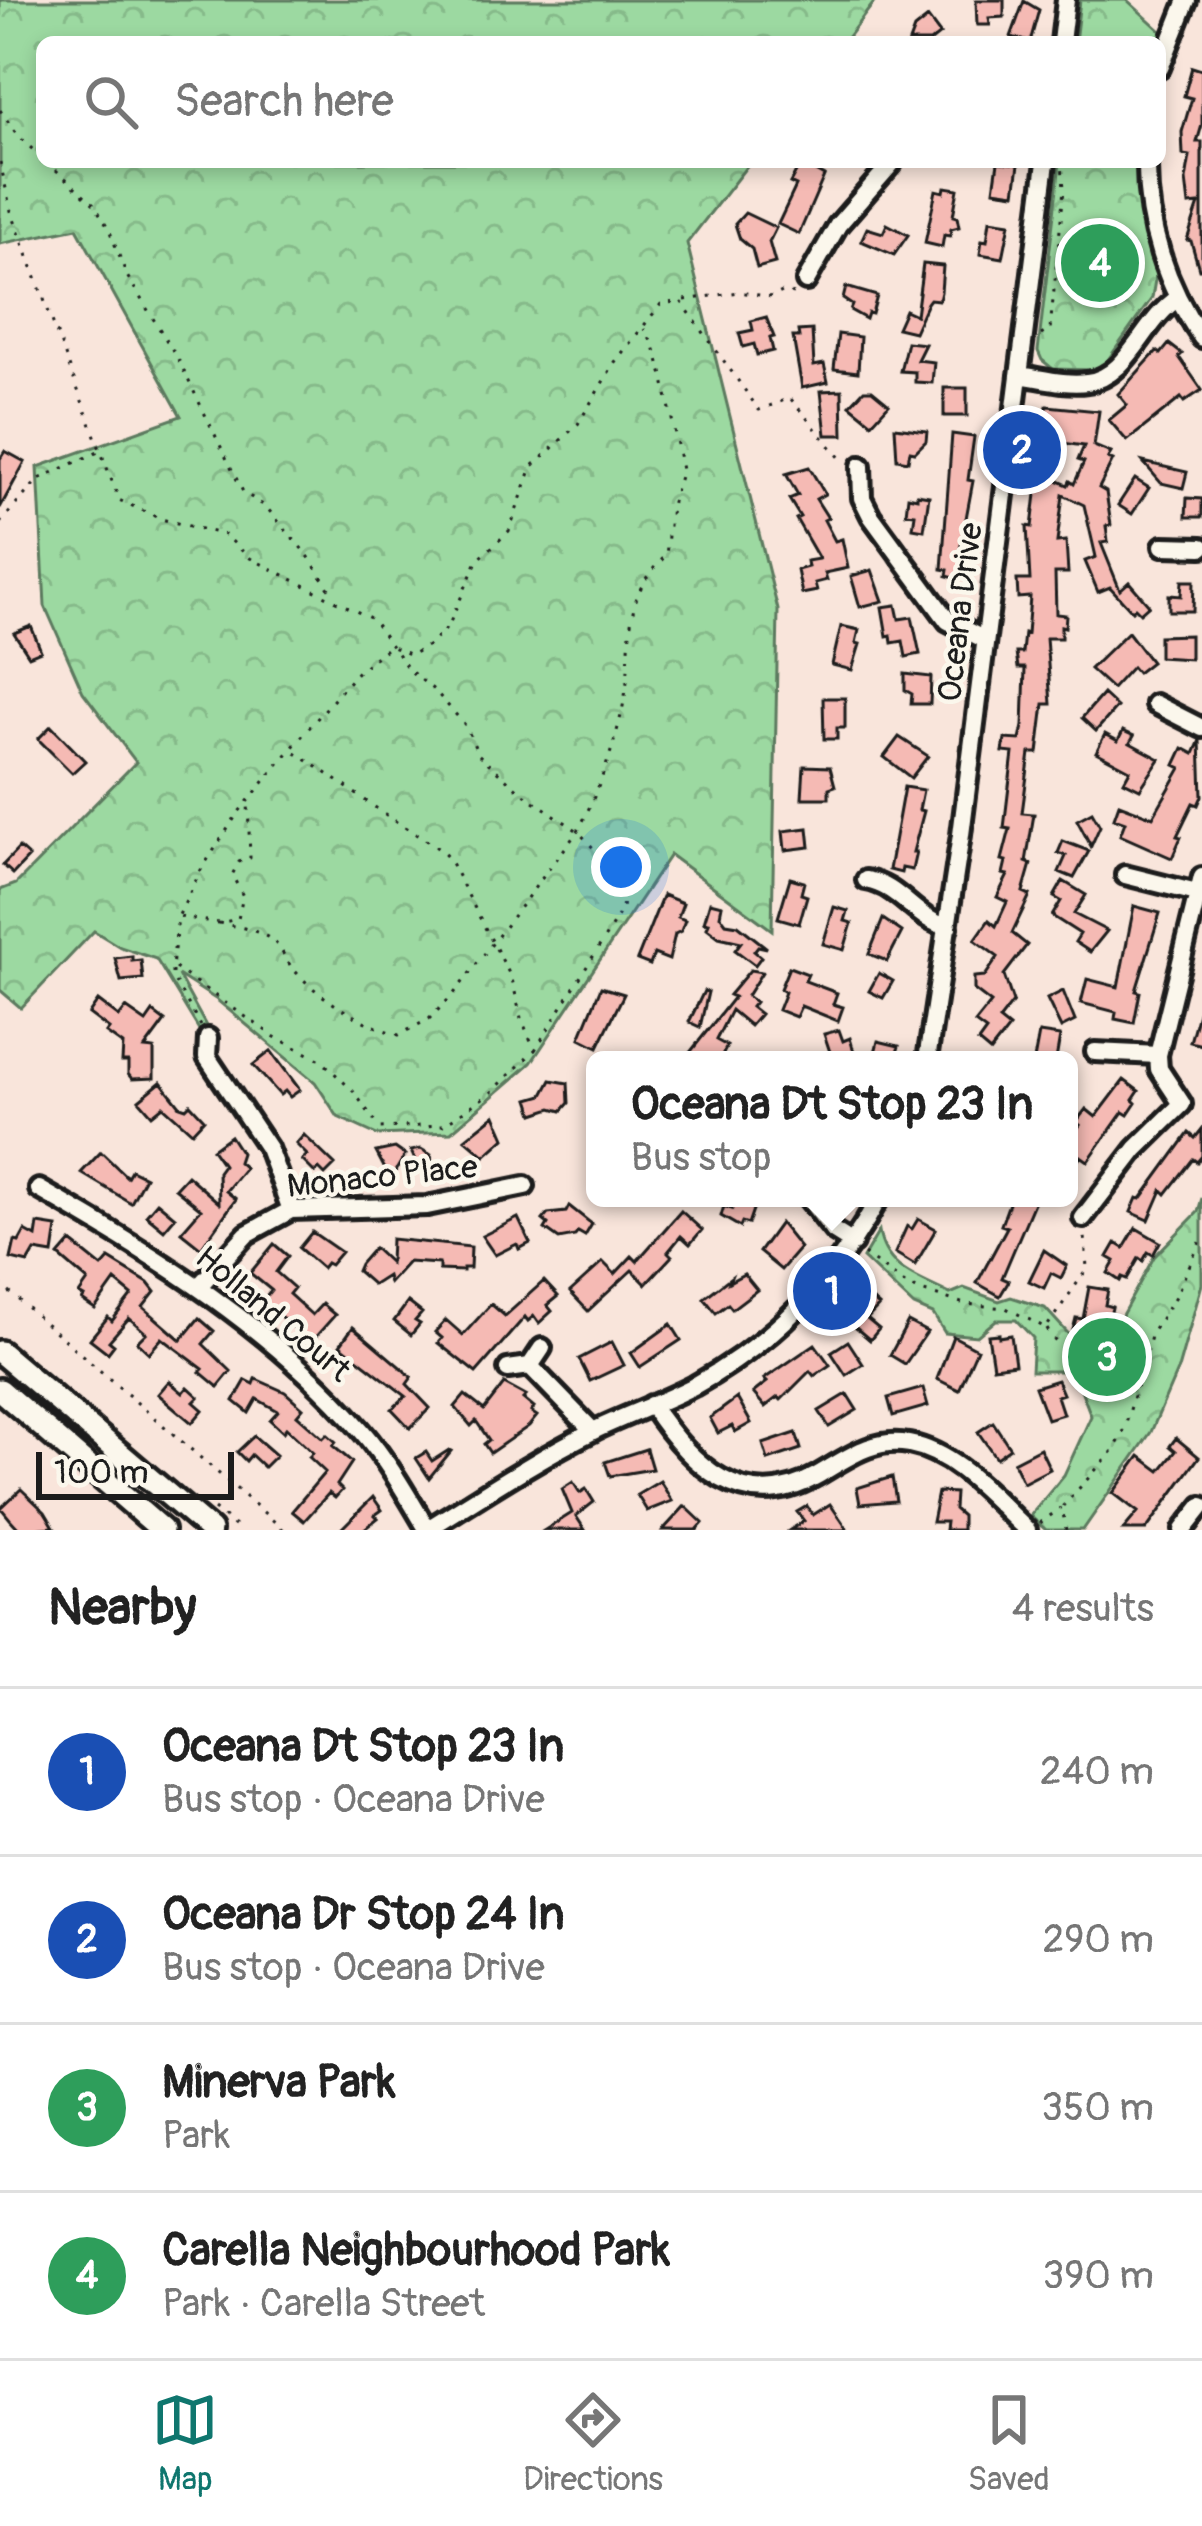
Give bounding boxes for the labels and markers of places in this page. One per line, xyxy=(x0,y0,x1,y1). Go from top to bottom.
pin: 4 xyxy=(1061,218,1139,308)
pin: 2 xyxy=(983,405,1061,495)
pin: 1 xyxy=(793,1246,871,1336)
pin: 3 xyxy=(1068,1312,1146,1402)

